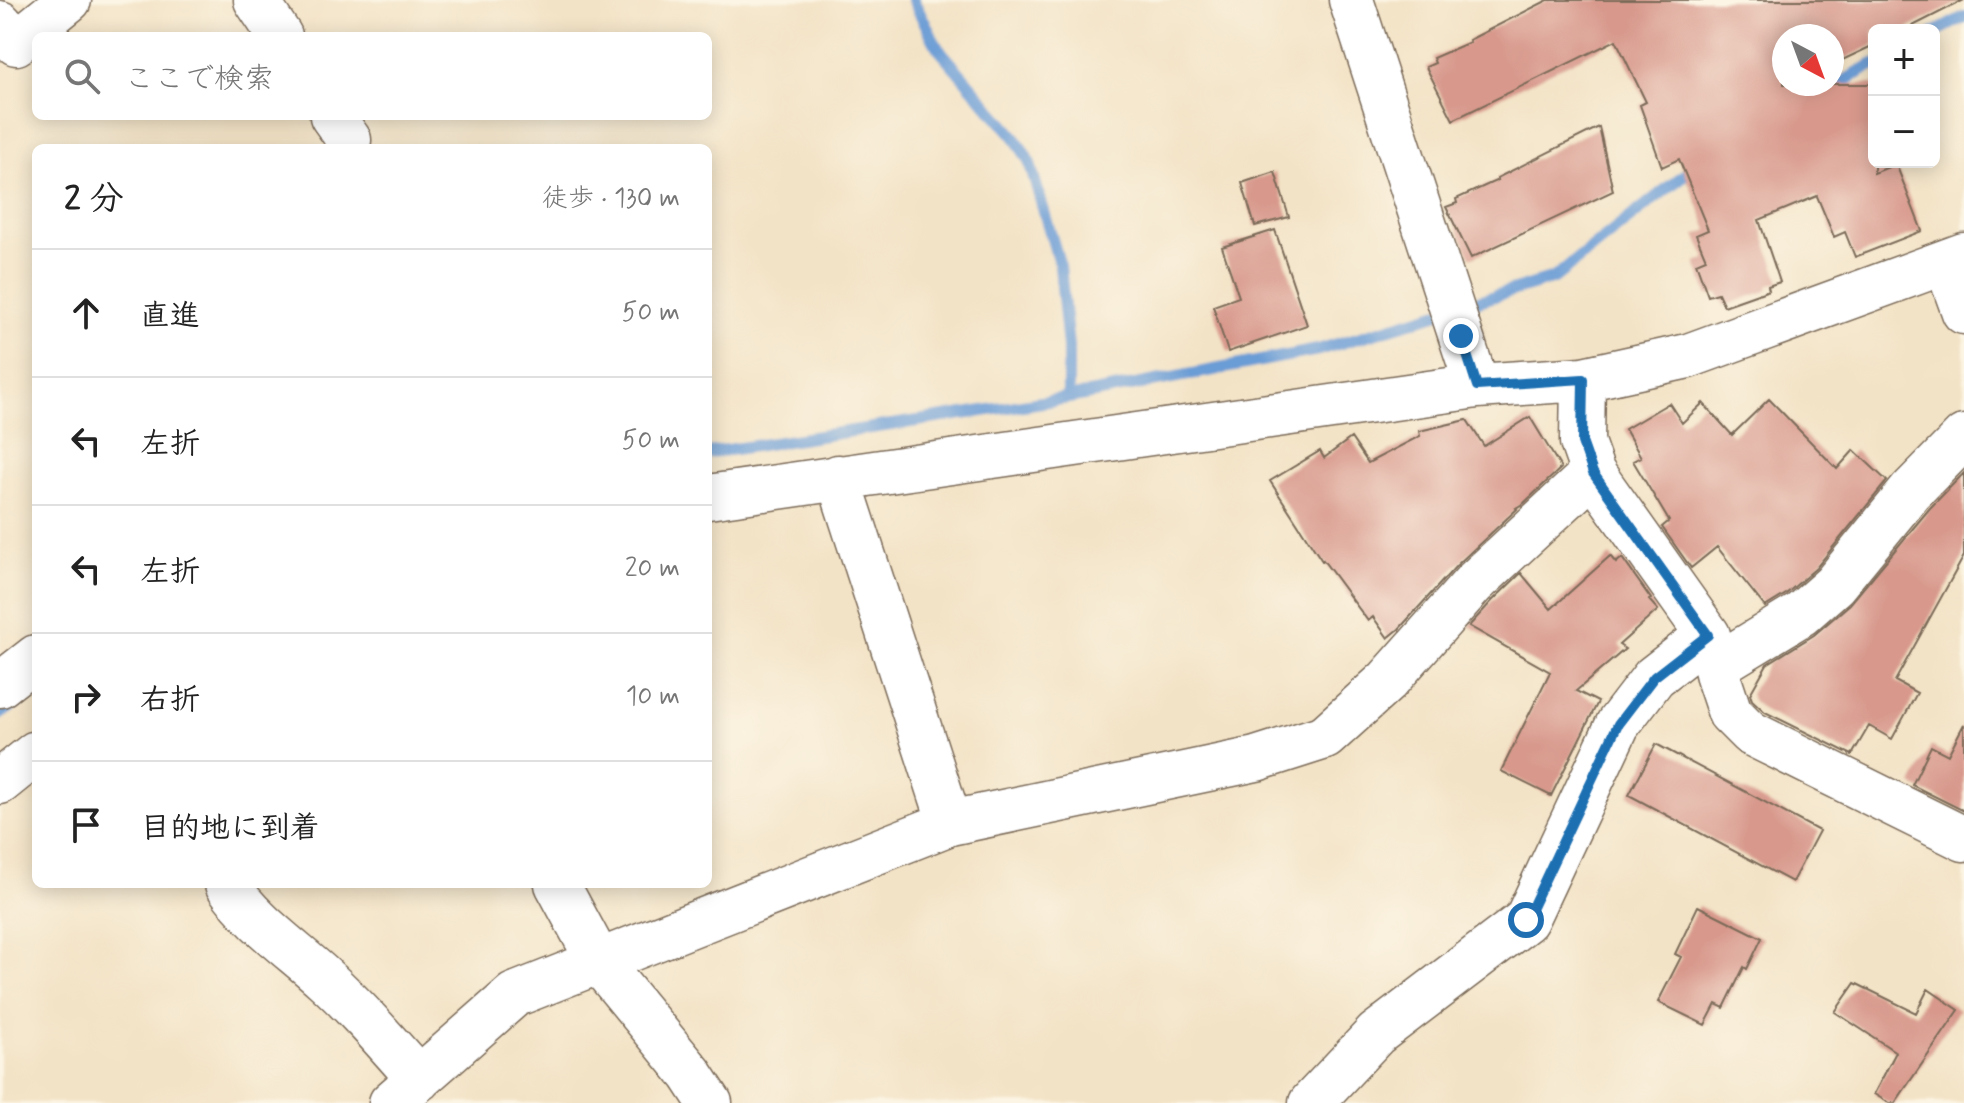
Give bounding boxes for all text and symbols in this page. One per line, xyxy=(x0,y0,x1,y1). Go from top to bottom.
north arrow xyxy=(1772,24,1844,96)
map controls xyxy=(1868,24,1940,168)
button: + xyxy=(1868,24,1940,96)
search box xyxy=(32,32,712,120)
icon: search xyxy=(60,54,104,98)
text: ここで検索 xyxy=(124,60,274,99)
button: − xyxy=(1868,96,1940,168)
text: 2 分 xyxy=(64,177,124,222)
text: 徒歩 · 130 m xyxy=(542,182,680,216)
icon: ahead xyxy=(64,291,108,335)
text: 50 m xyxy=(622,296,680,330)
text: 直進 xyxy=(140,297,200,336)
route end xyxy=(1443,318,1479,354)
icon: left xyxy=(64,419,108,463)
text: 50 m xyxy=(622,424,680,458)
text: 左折 xyxy=(140,425,200,464)
icon: left xyxy=(64,547,108,591)
text: 20 m xyxy=(625,552,680,586)
text: 左折 xyxy=(140,553,200,592)
icon: right xyxy=(64,675,108,719)
text: 10 m xyxy=(626,680,680,714)
text: 右折 xyxy=(140,681,200,720)
icon: arrive xyxy=(64,803,108,847)
text: 目的地に到着 xyxy=(140,809,320,848)
route start xyxy=(1508,902,1544,938)

